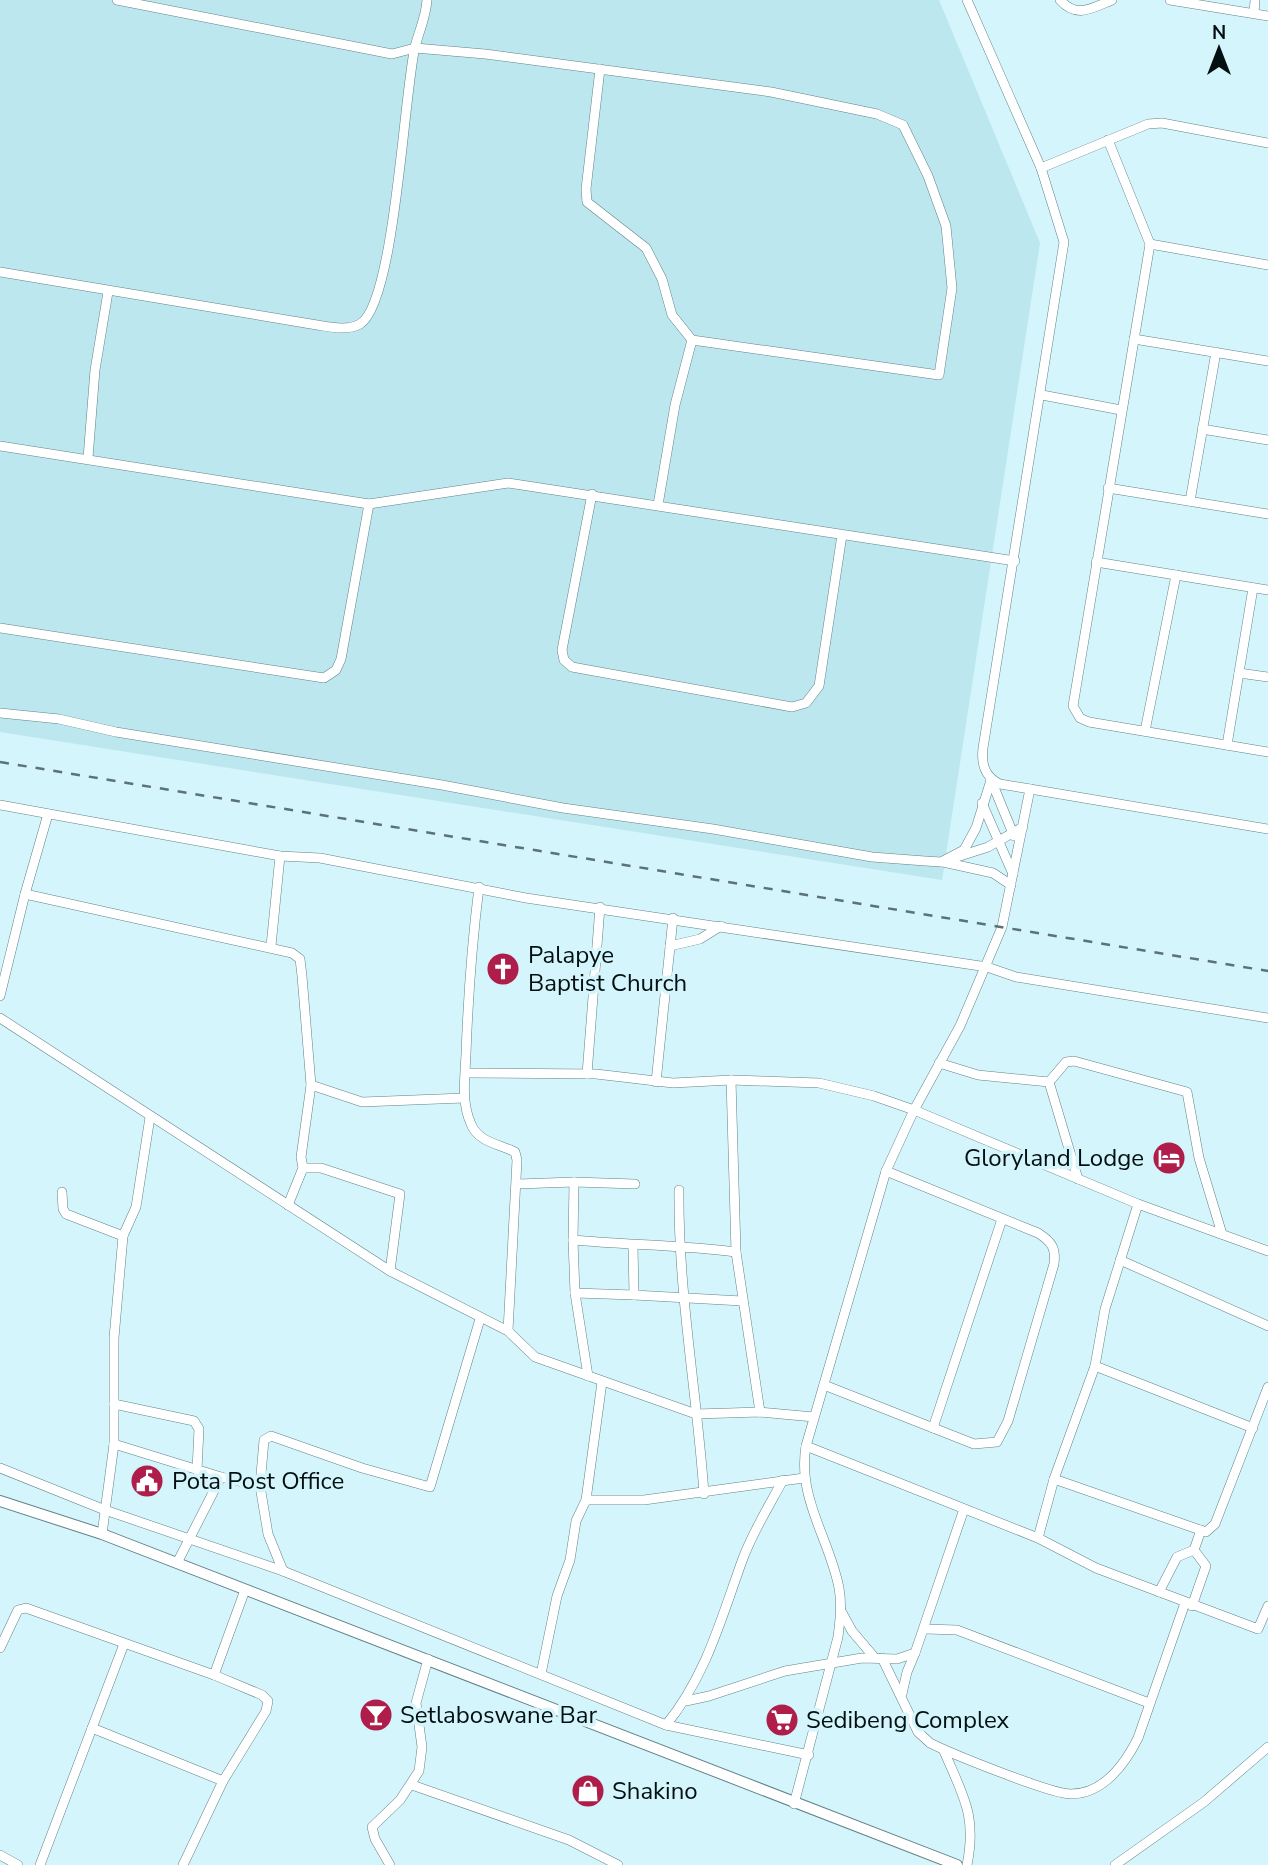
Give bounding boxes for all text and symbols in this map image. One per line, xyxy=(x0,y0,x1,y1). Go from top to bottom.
north arrow xyxy=(1184,14,1254,84)
text: N xyxy=(1212,20,1226,46)
place label: Palapye Baptist Church xyxy=(528,939,687,999)
church icon: Palapye Baptist Church xyxy=(484,950,522,988)
hotel icon: Gloryland Lodge xyxy=(1150,1139,1188,1177)
place label: Gloryland Lodge xyxy=(964,1142,1144,1174)
public building icon: Pota Post Office xyxy=(128,1462,166,1500)
place label: Pota Post Office xyxy=(172,1465,344,1497)
bar icon: Setlaboswane Bar xyxy=(357,1696,395,1734)
place label: Setlaboswane Bar xyxy=(400,1699,598,1731)
supermarket icon: Sedibeng Complex xyxy=(763,1701,801,1739)
place label: Sedibeng Complex xyxy=(806,1704,1010,1736)
shop icon: Shakino xyxy=(569,1772,607,1810)
place label: Shakino xyxy=(612,1775,698,1807)

